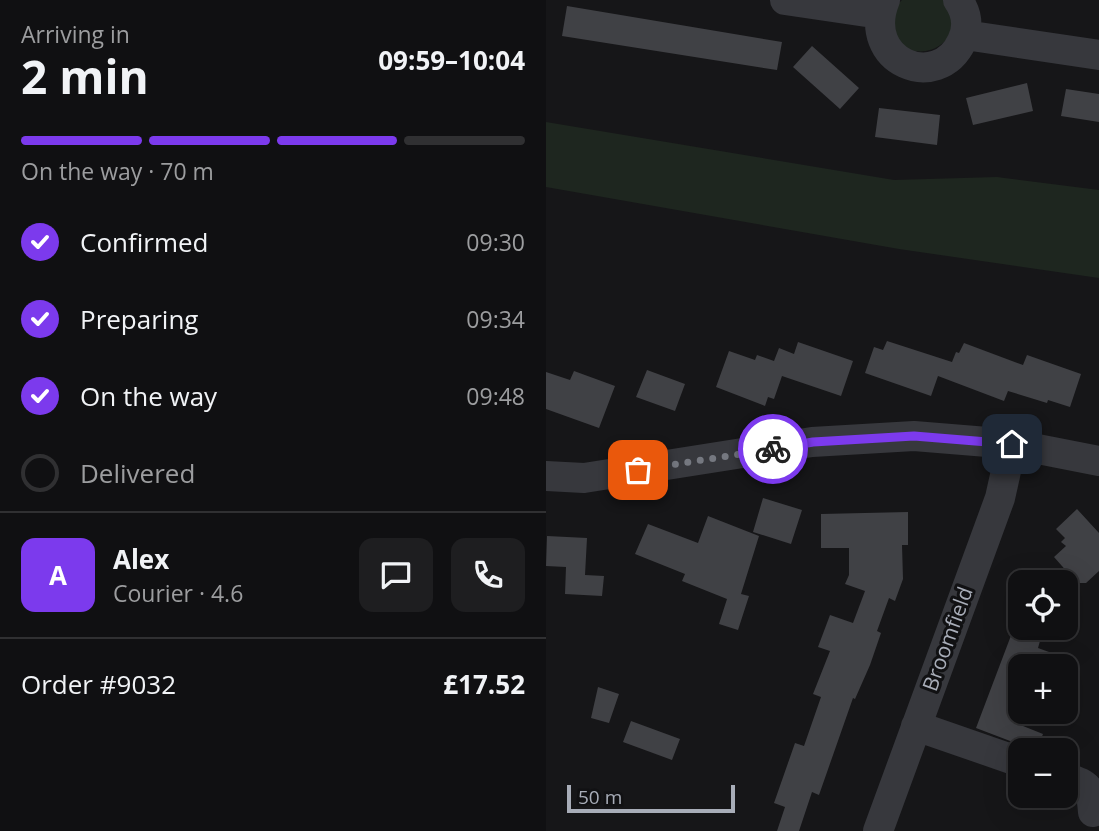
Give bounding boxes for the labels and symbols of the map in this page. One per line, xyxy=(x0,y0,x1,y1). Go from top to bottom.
courier xyxy=(738,414,808,484)
pin xyxy=(982,414,1042,474)
pin xyxy=(608,440,668,500)
street label: Broomfield xyxy=(915,583,979,695)
scale bar xyxy=(567,782,735,814)

